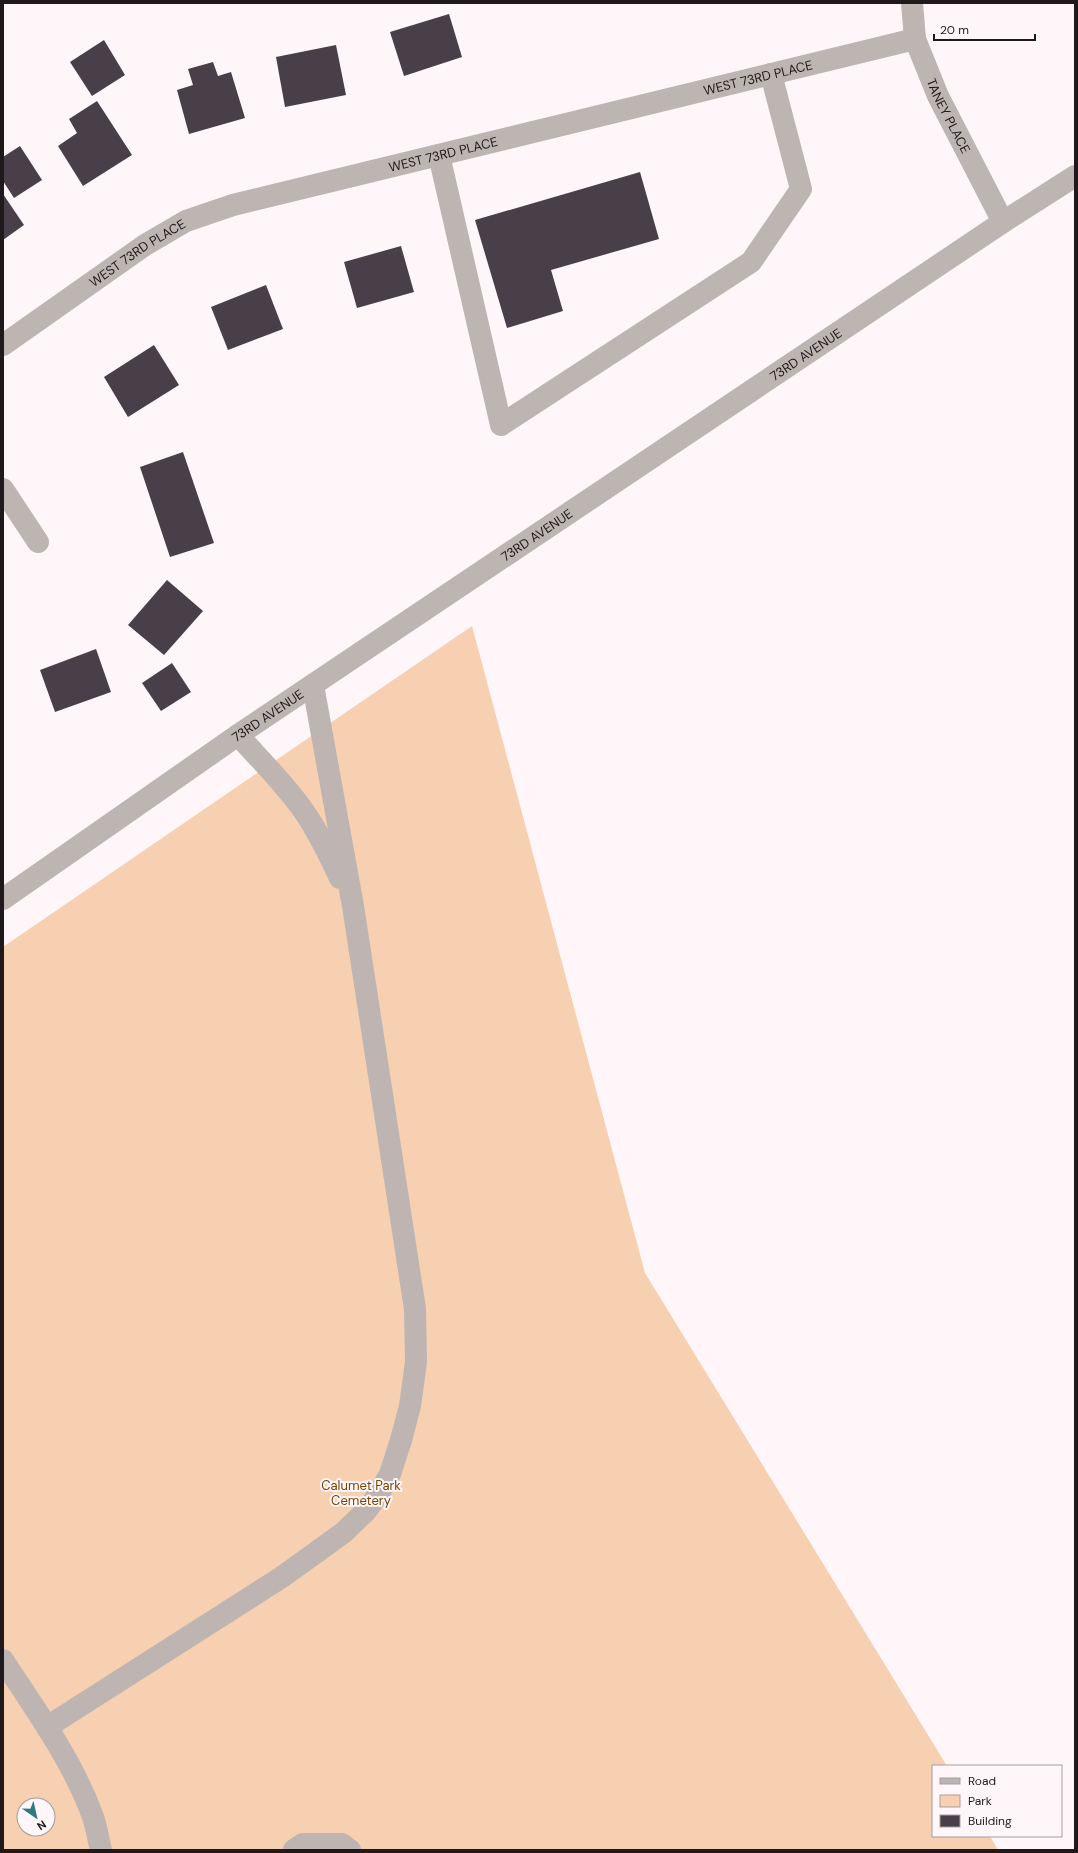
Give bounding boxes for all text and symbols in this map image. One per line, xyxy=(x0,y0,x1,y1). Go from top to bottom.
scale bar xyxy=(934,16,1035,42)
text: 20 m xyxy=(940,22,969,38)
street label: WEST 73RD PLACE xyxy=(702,56,814,99)
street label: TANEY PLACE xyxy=(923,76,975,156)
street label: WEST 73RD PLACE xyxy=(387,132,499,175)
street label: WEST 73RD PLACE xyxy=(86,215,188,290)
street label: 73RD AVENUE xyxy=(767,324,845,384)
street label: 73RD AVENUE xyxy=(497,505,576,565)
street label: 73RD AVENUE xyxy=(228,685,307,745)
park label: Calumet Park Cemetery xyxy=(321,1477,401,1509)
legend xyxy=(932,1765,1062,1837)
text: Road xyxy=(968,1773,996,1789)
text: Park xyxy=(968,1793,992,1809)
north arrow xyxy=(16,1797,56,1837)
text: Building xyxy=(968,1813,1012,1829)
text: N xyxy=(34,1817,49,1833)

